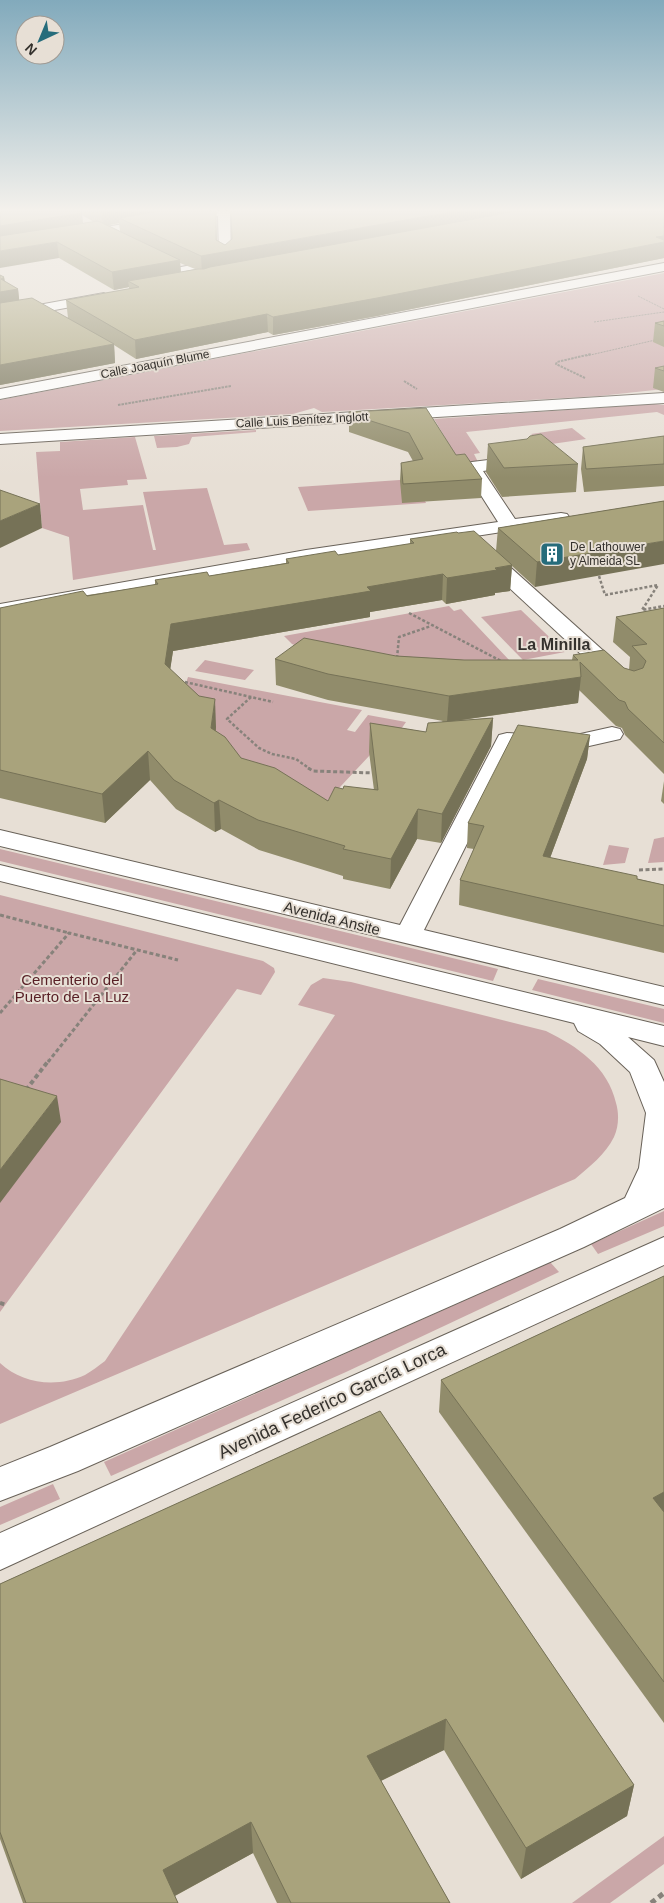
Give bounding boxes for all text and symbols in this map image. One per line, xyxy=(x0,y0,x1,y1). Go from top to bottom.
north arrow xyxy=(15,15,65,65)
text: N xyxy=(22,40,40,59)
street label: Calle Joaquín Blume xyxy=(99,347,211,381)
street label: Calle Luis Benítez Inglott xyxy=(235,410,369,430)
place label: De Lathouwer y Almeida SL xyxy=(570,540,645,568)
building icon: De Lathouwer y Almeida SL xyxy=(539,541,565,567)
district label: La Minilla xyxy=(518,636,591,653)
street label: Avenida Ansite xyxy=(282,898,382,938)
park label: Cementerio del Puerto de La Luz xyxy=(15,971,129,1005)
street label: Avenida Federico García Lorca xyxy=(215,1339,450,1463)

